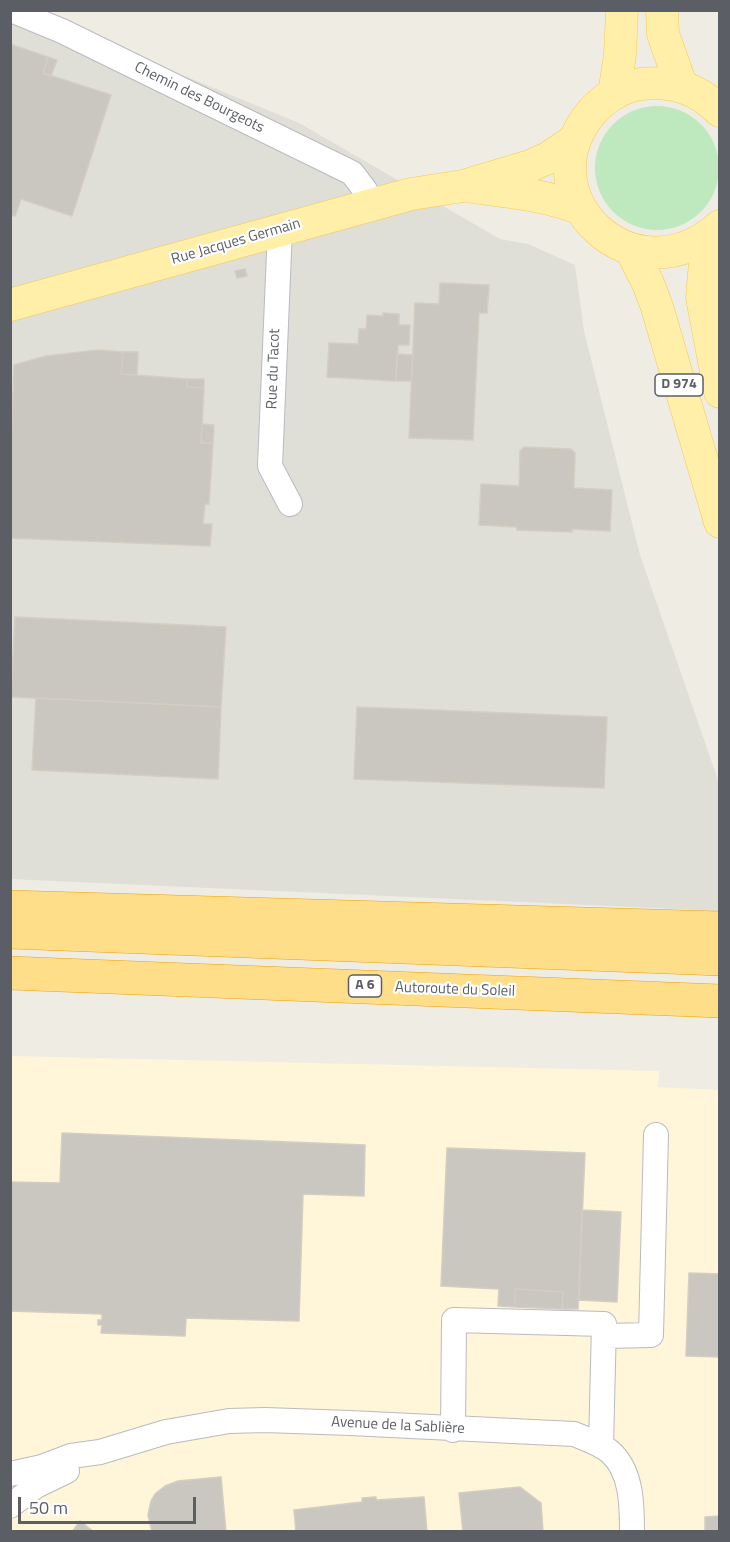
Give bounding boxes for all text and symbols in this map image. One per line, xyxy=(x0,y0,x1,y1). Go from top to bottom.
street label: Chemin des Bourgeots xyxy=(131,59,267,137)
street label: Rue Jacques Germain xyxy=(169,215,303,269)
street label: Rue du Tacot xyxy=(264,328,284,410)
road number: D 974 xyxy=(655,374,703,396)
road number: A 6 xyxy=(348,975,382,997)
street label: Autoroute du Soleil xyxy=(395,979,515,1001)
street label: Avenue de la Sablière xyxy=(331,1414,465,1438)
scale bar xyxy=(21,1485,200,1523)
text: 50 m xyxy=(29,1494,68,1521)

